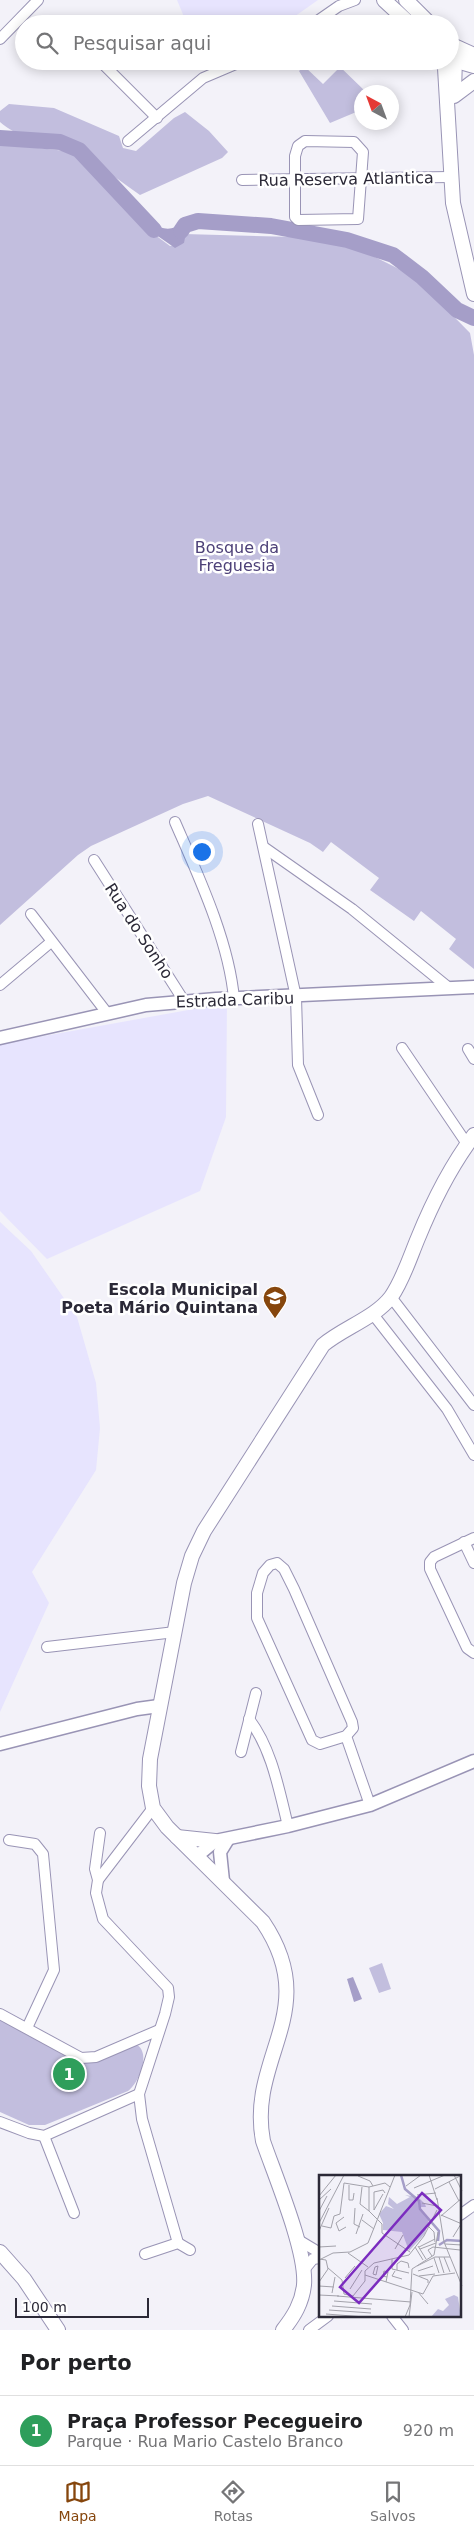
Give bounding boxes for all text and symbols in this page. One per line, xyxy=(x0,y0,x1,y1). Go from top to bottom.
search box xyxy=(15,15,459,70)
icon: search xyxy=(33,29,61,57)
text: Pesquisar aqui xyxy=(73,32,211,54)
north arrow xyxy=(354,85,399,130)
street label: Rua Reserva Atlantica xyxy=(258,168,434,190)
park label: Bosque da Freguesia xyxy=(195,538,279,575)
your location xyxy=(189,839,215,865)
street label: Rua do Sonho xyxy=(101,879,177,983)
street label: Estrada Caribu xyxy=(175,988,295,1012)
place label: Escola Municipal Poeta Mário Quintana xyxy=(61,1280,258,1317)
school or university icon: Escola Municipal Poeta Mário Quintana xyxy=(262,1285,288,1319)
pin: 1 xyxy=(53,2055,85,2093)
inset map xyxy=(319,2175,462,2318)
scale bar xyxy=(15,2295,149,2318)
text: 100 m xyxy=(22,2299,67,2315)
text: Por perto xyxy=(20,2351,132,2375)
text: Praça Professor Pecegueiro xyxy=(67,2410,363,2432)
text: 1 xyxy=(30,2421,42,2440)
text: 920 m xyxy=(403,2421,454,2440)
text: Parque · Rua Mario Castelo Branco xyxy=(67,2432,343,2451)
tab: Mapa xyxy=(59,2478,97,2524)
tab: Rotas xyxy=(214,2478,253,2524)
tab: Salvos xyxy=(370,2478,415,2524)

